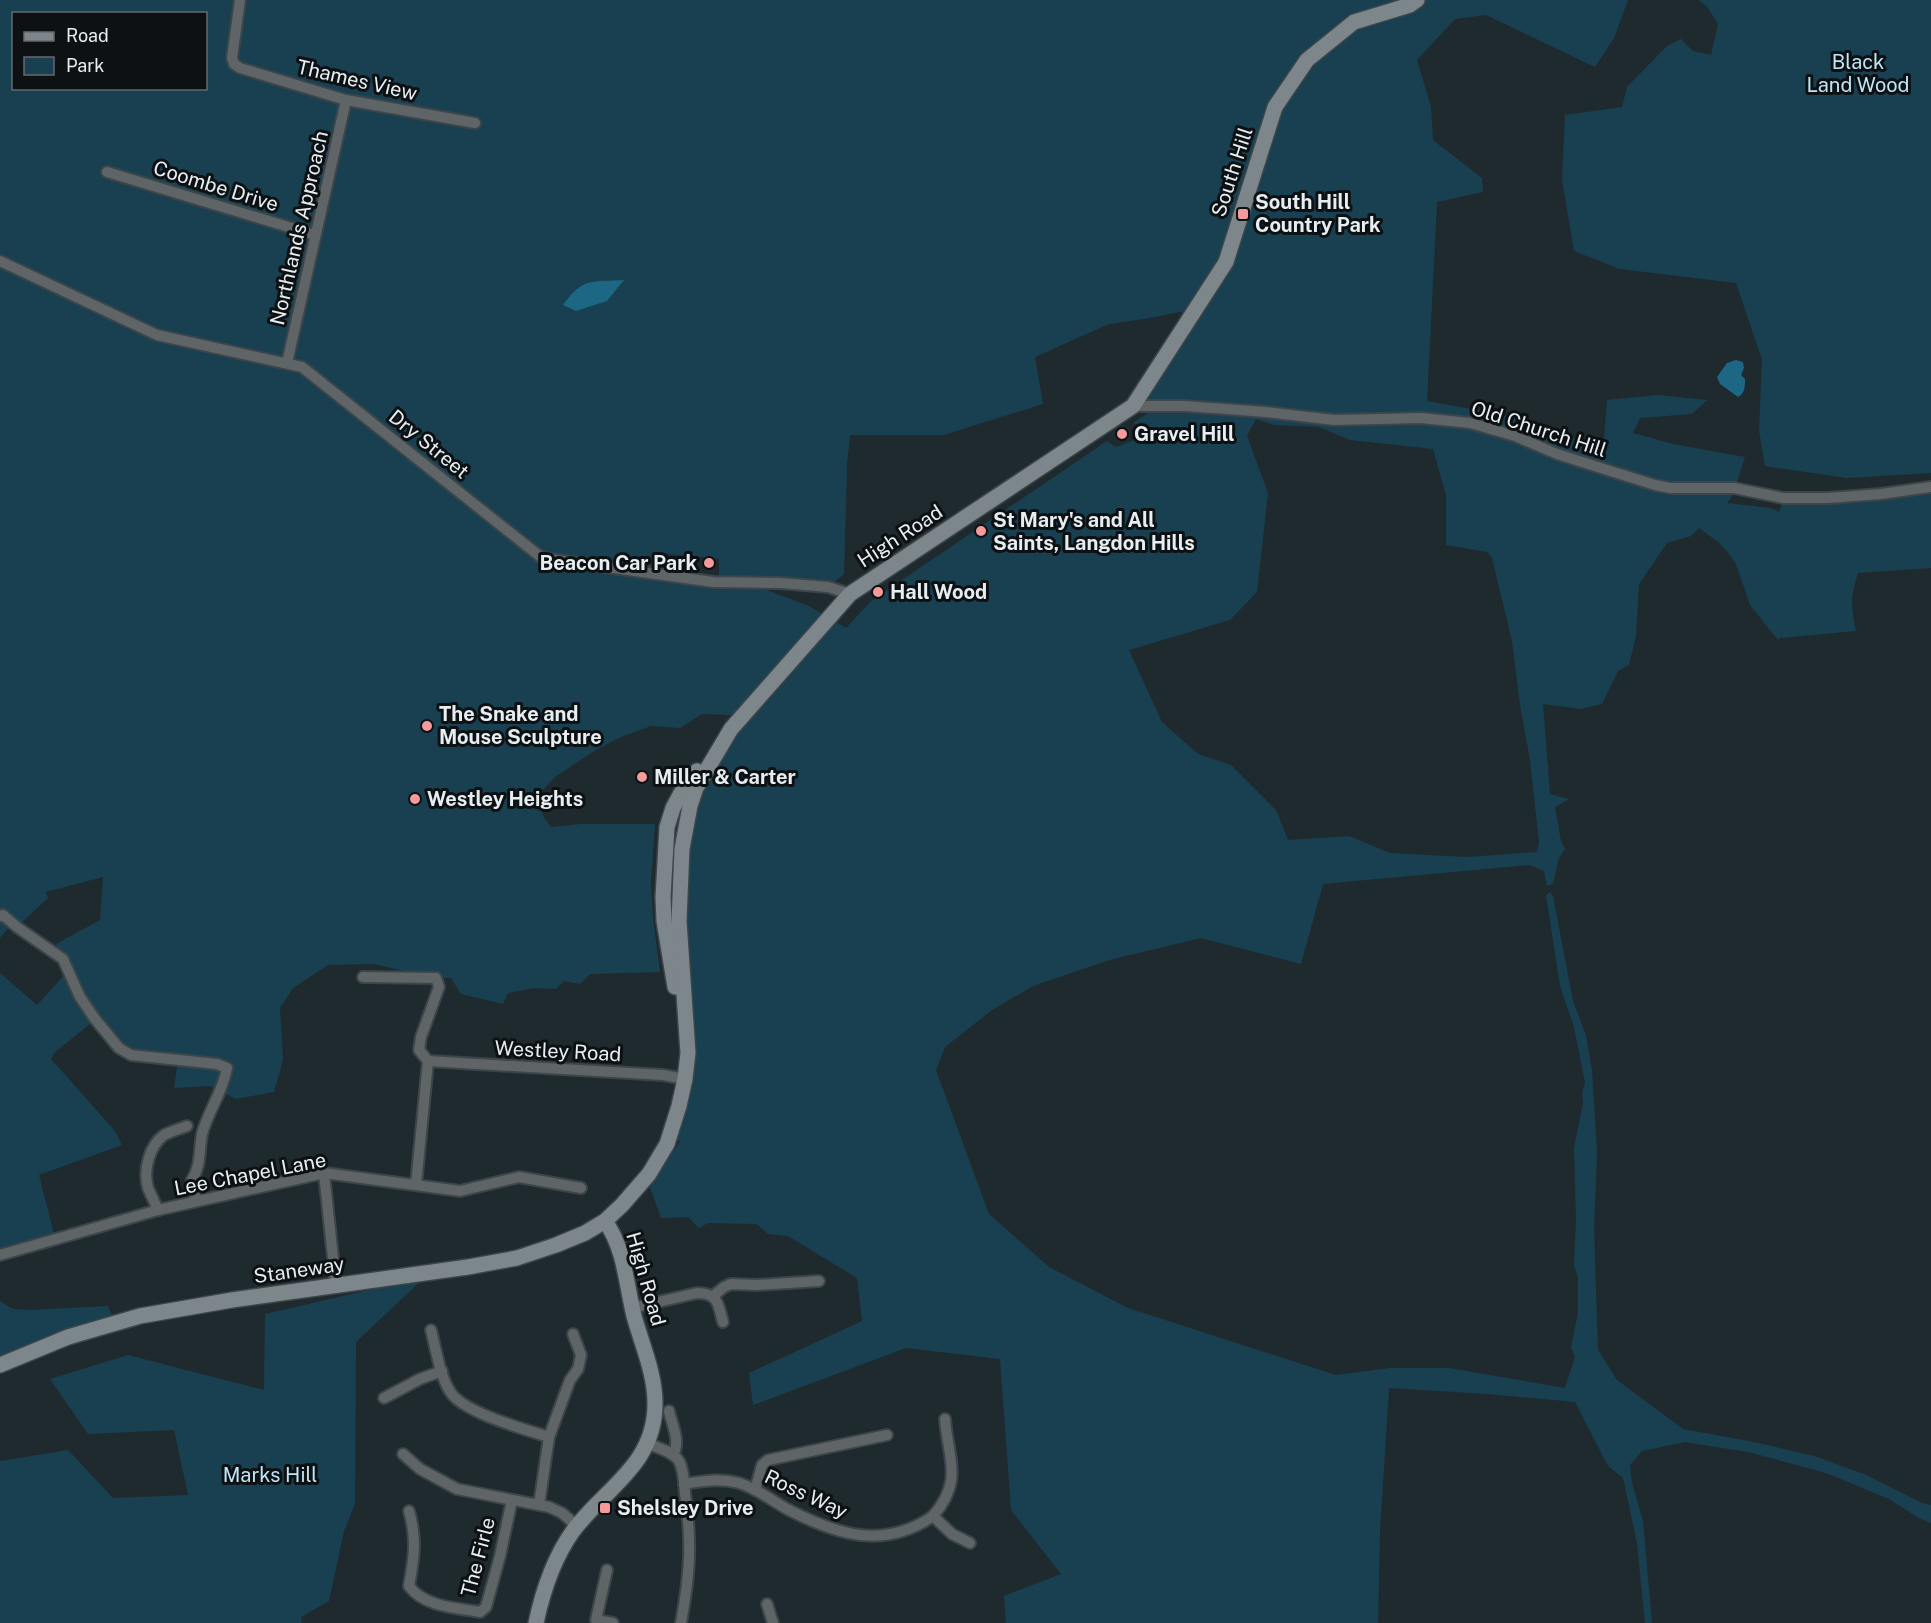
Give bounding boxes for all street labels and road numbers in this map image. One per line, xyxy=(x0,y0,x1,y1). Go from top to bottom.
street label: Thames View xyxy=(295,55,420,106)
street label: South Hill xyxy=(1206,124,1258,220)
street label: Northlands Approach xyxy=(265,129,333,327)
street label: Coombe Drive xyxy=(151,156,281,216)
street label: Old Church Hill xyxy=(1468,396,1610,462)
street label: Dry Street xyxy=(384,405,474,483)
street label: High Road xyxy=(853,500,947,572)
street label: Westley Road xyxy=(494,1036,622,1066)
street label: Lee Chapel Lane xyxy=(172,1148,328,1200)
street label: High Road xyxy=(621,1229,671,1329)
street label: Staneway xyxy=(252,1252,346,1288)
street label: Ross Way xyxy=(761,1464,851,1524)
street label: The Firle xyxy=(456,1515,500,1599)

